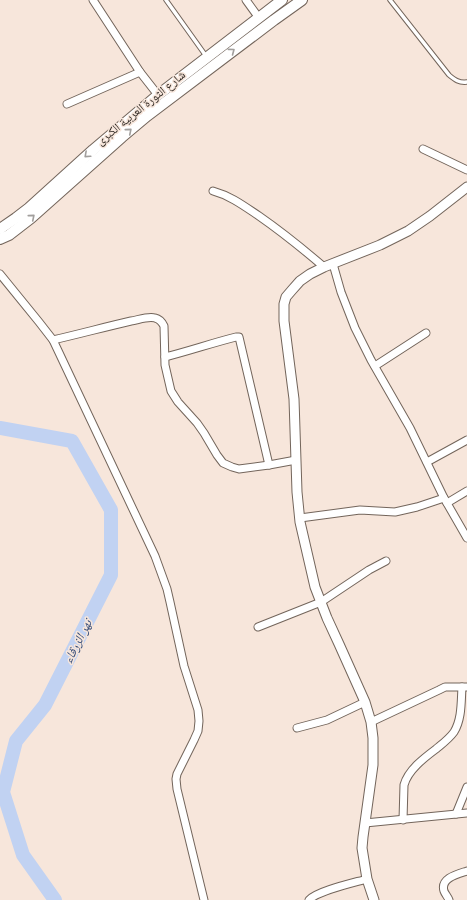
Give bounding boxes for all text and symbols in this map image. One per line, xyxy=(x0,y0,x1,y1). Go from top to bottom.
one-way arrow xyxy=(228,49,235,56)
street label: شارع الثورة العربية الكبرى xyxy=(93,67,189,149)
one-way arrow xyxy=(124,128,132,135)
one-way arrow xyxy=(84,150,92,158)
one-way arrow xyxy=(27,215,35,222)
water label: نهر الزرقاء xyxy=(59,614,96,666)

